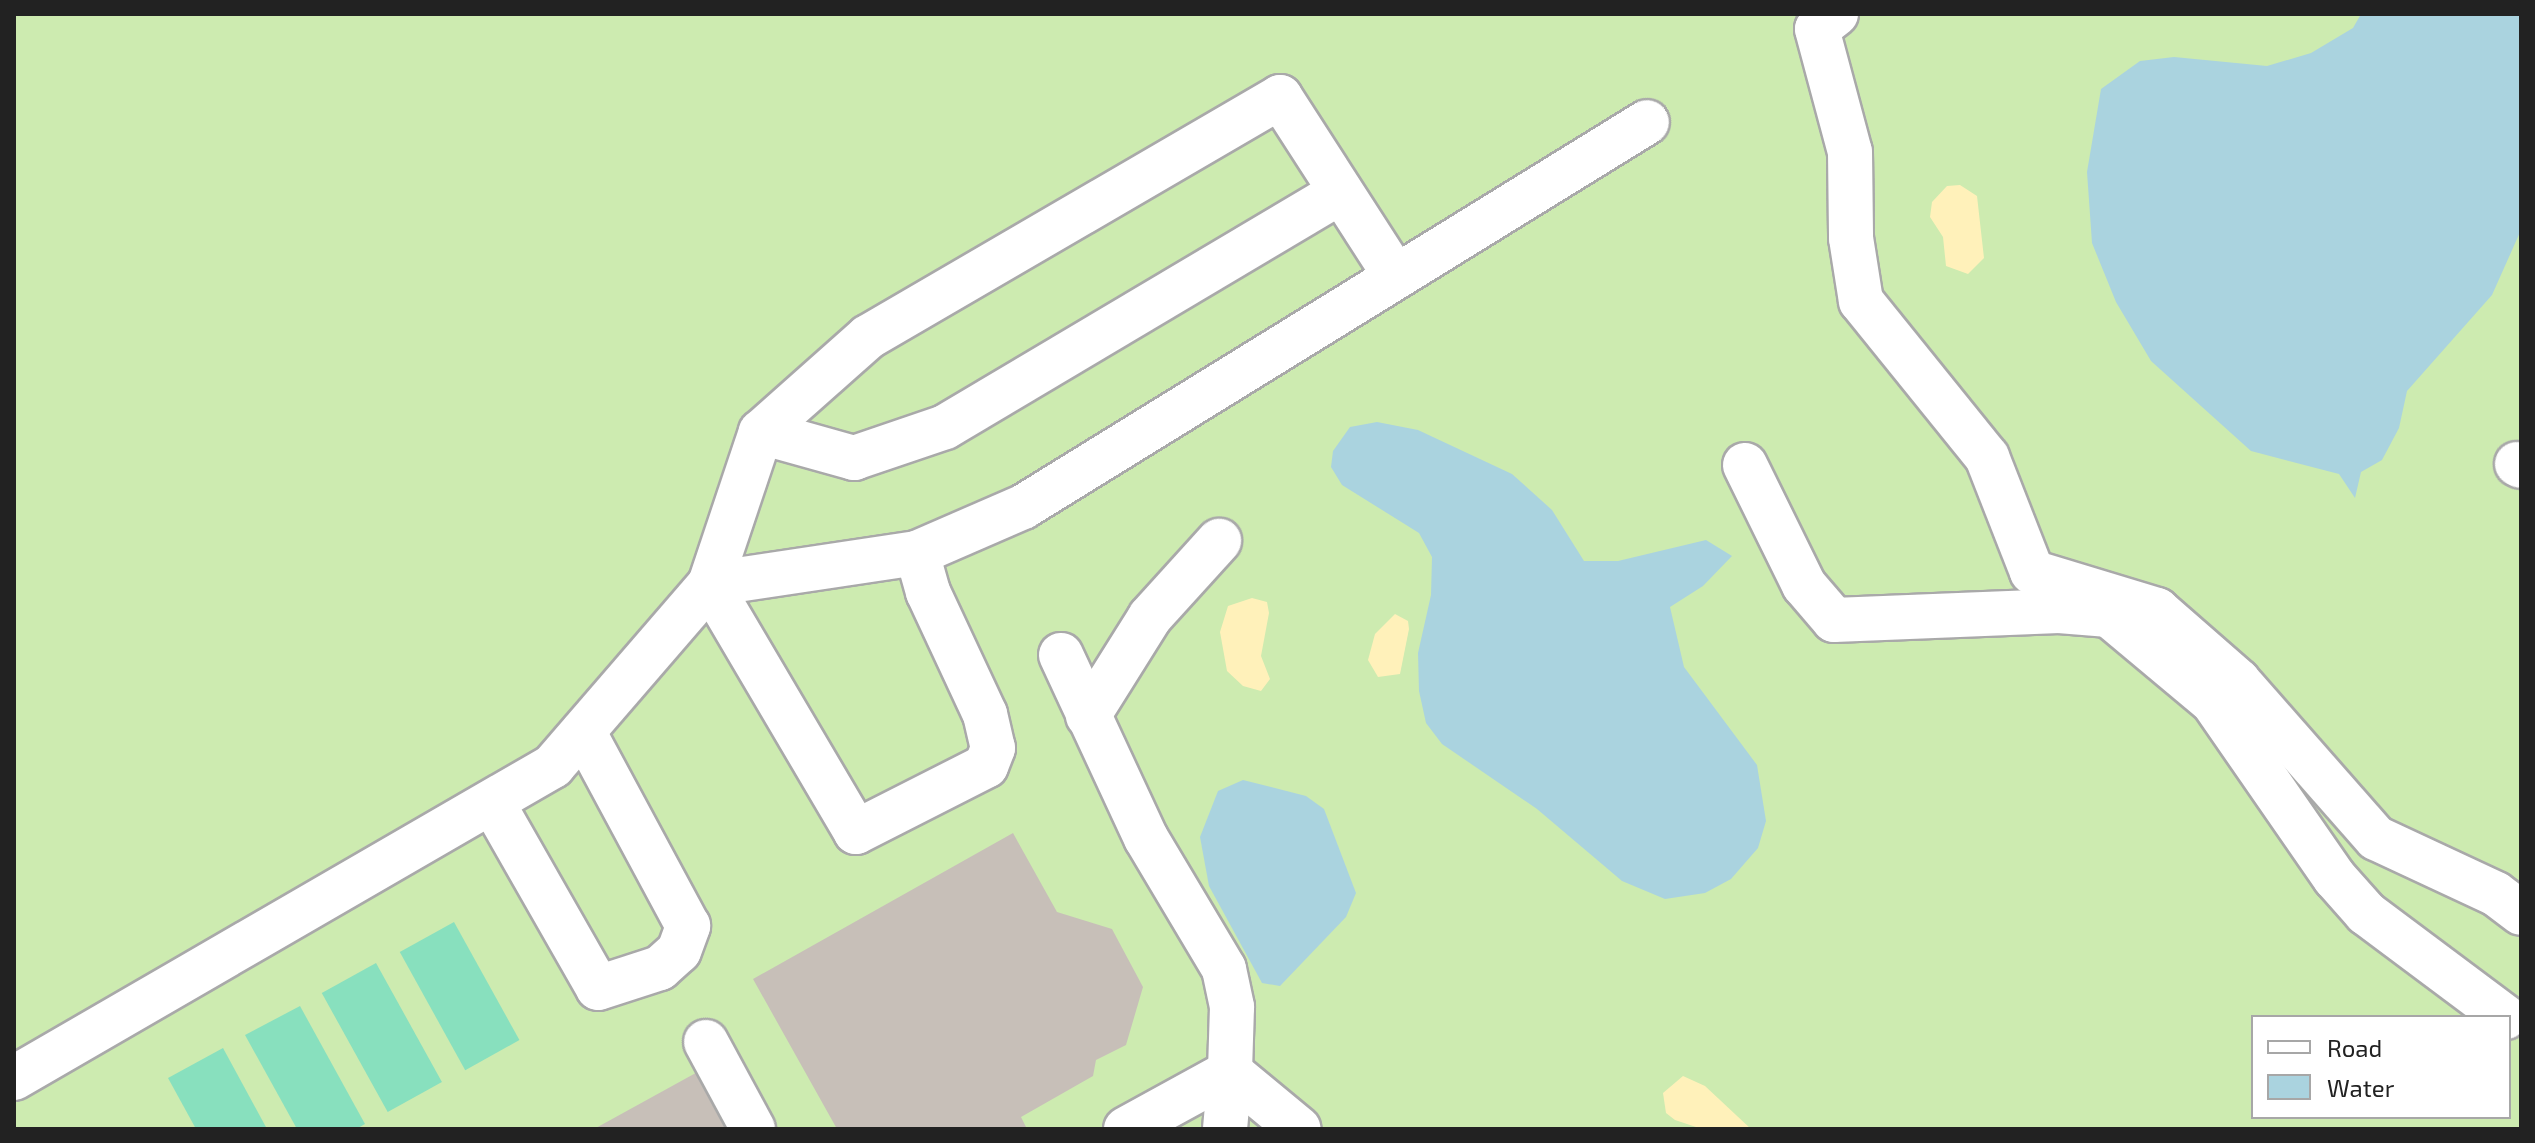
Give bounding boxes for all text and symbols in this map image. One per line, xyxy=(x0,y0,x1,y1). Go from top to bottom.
legend xyxy=(2251,1015,2511,1119)
text: Road xyxy=(2327,1033,2382,1062)
text: Water xyxy=(2327,1073,2394,1102)

